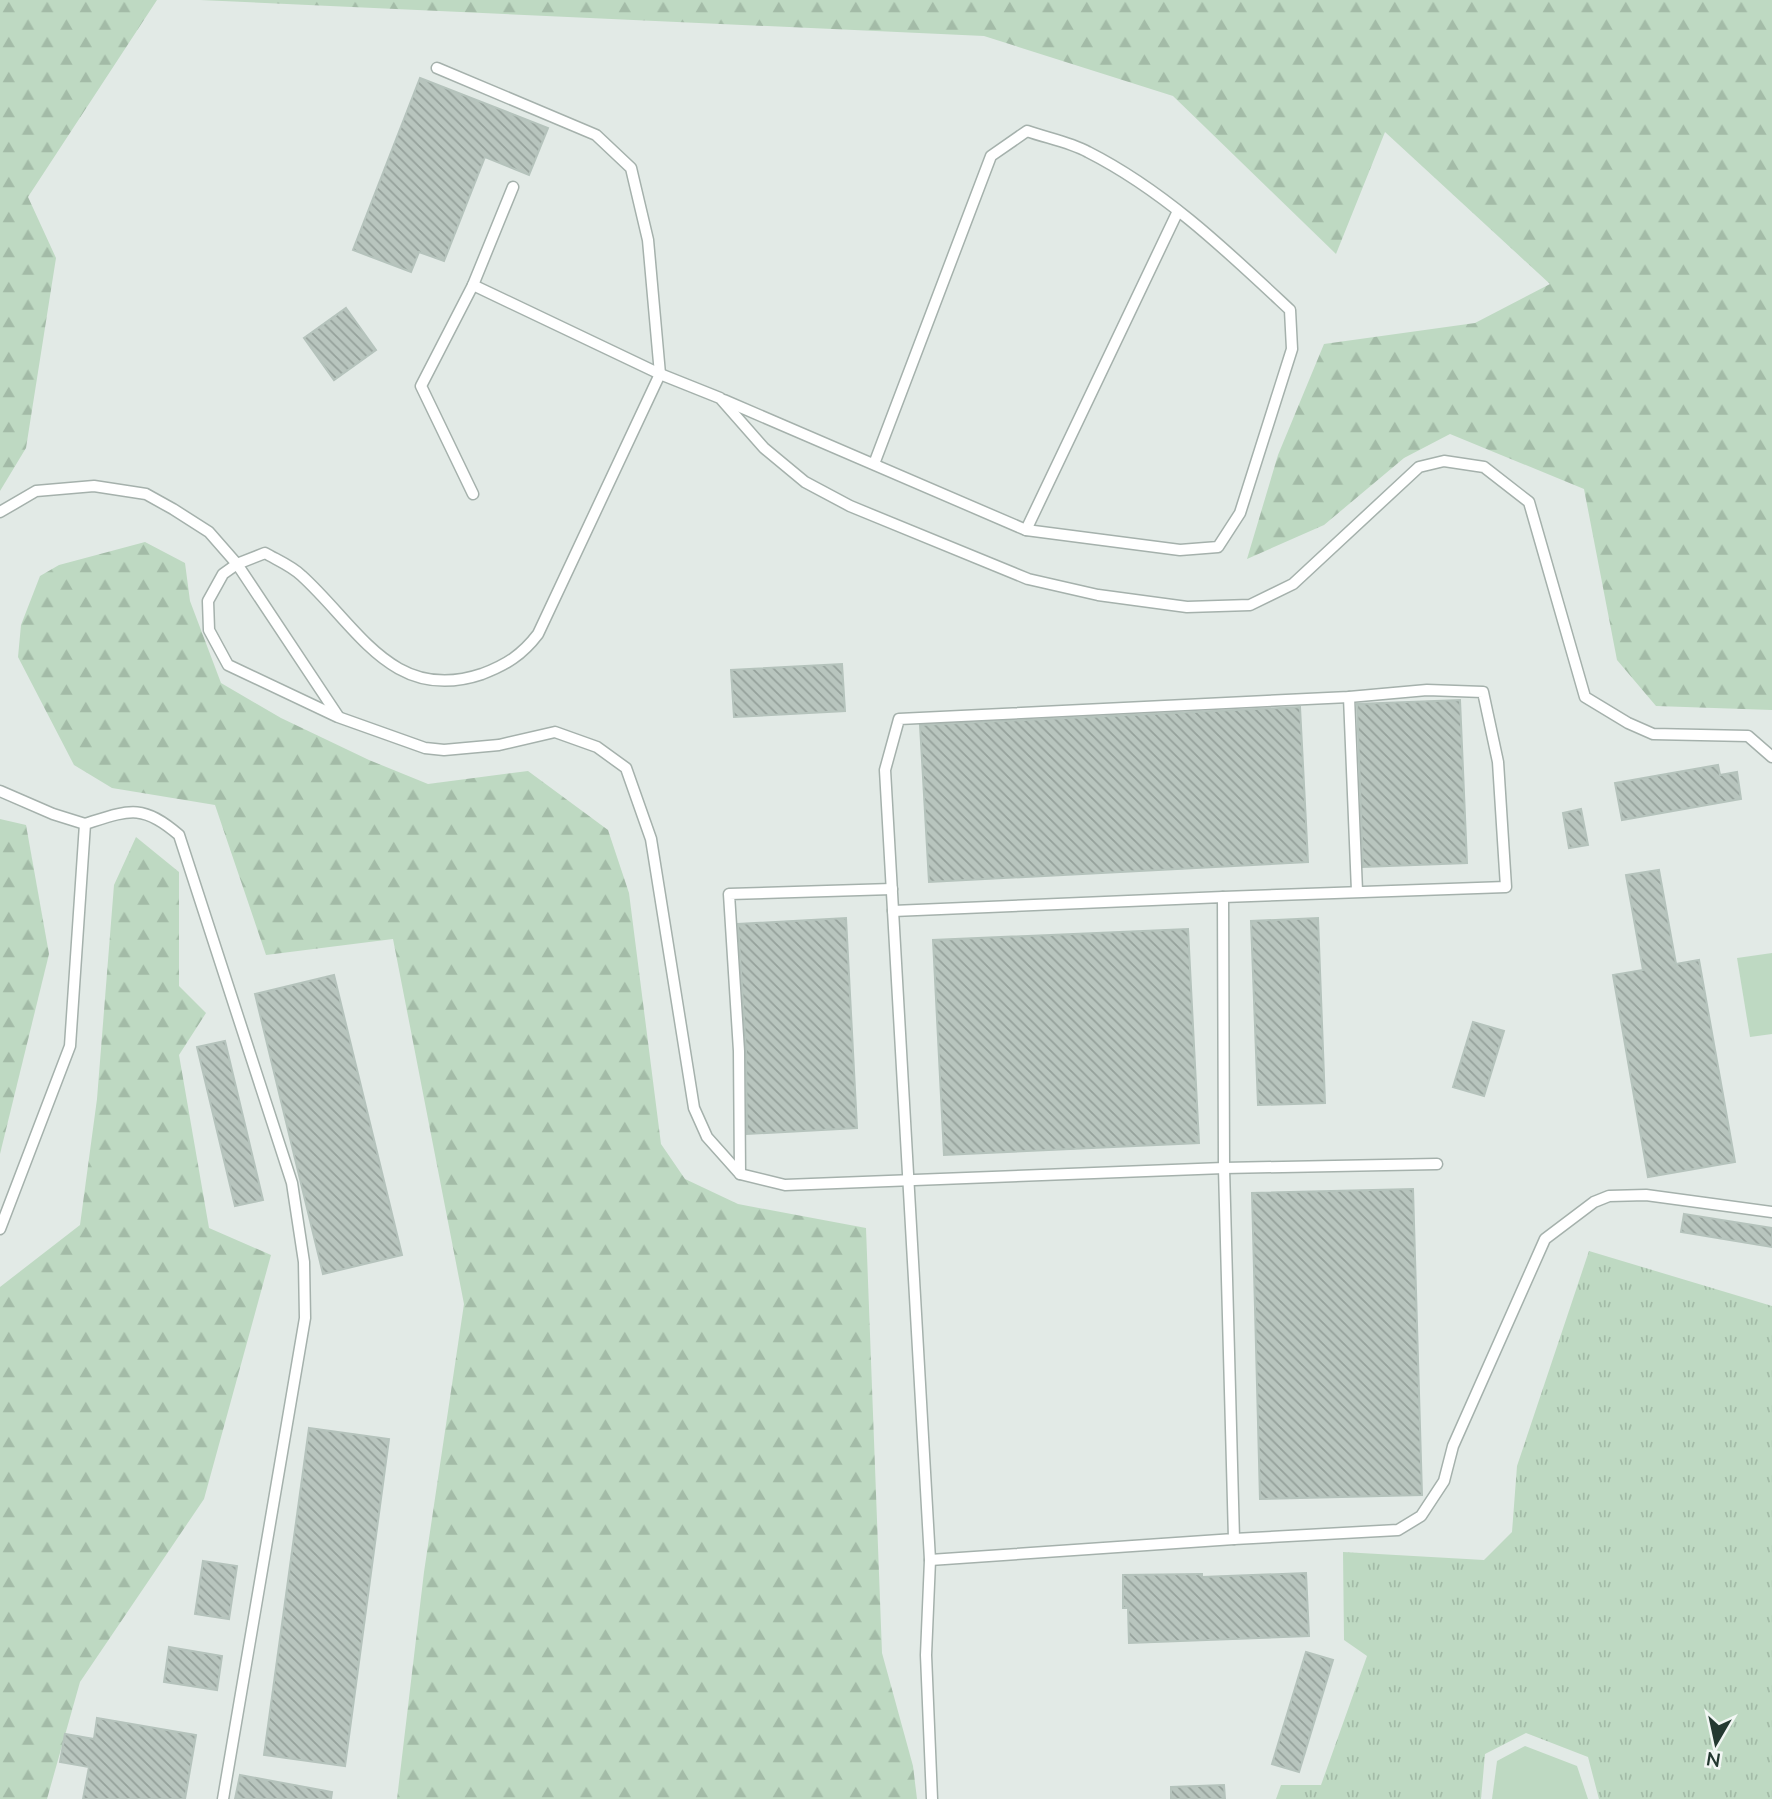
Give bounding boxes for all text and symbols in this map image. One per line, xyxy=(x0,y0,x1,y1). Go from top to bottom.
north arrow xyxy=(1681,1708,1751,1778)
text: N xyxy=(1704,1745,1723,1773)

